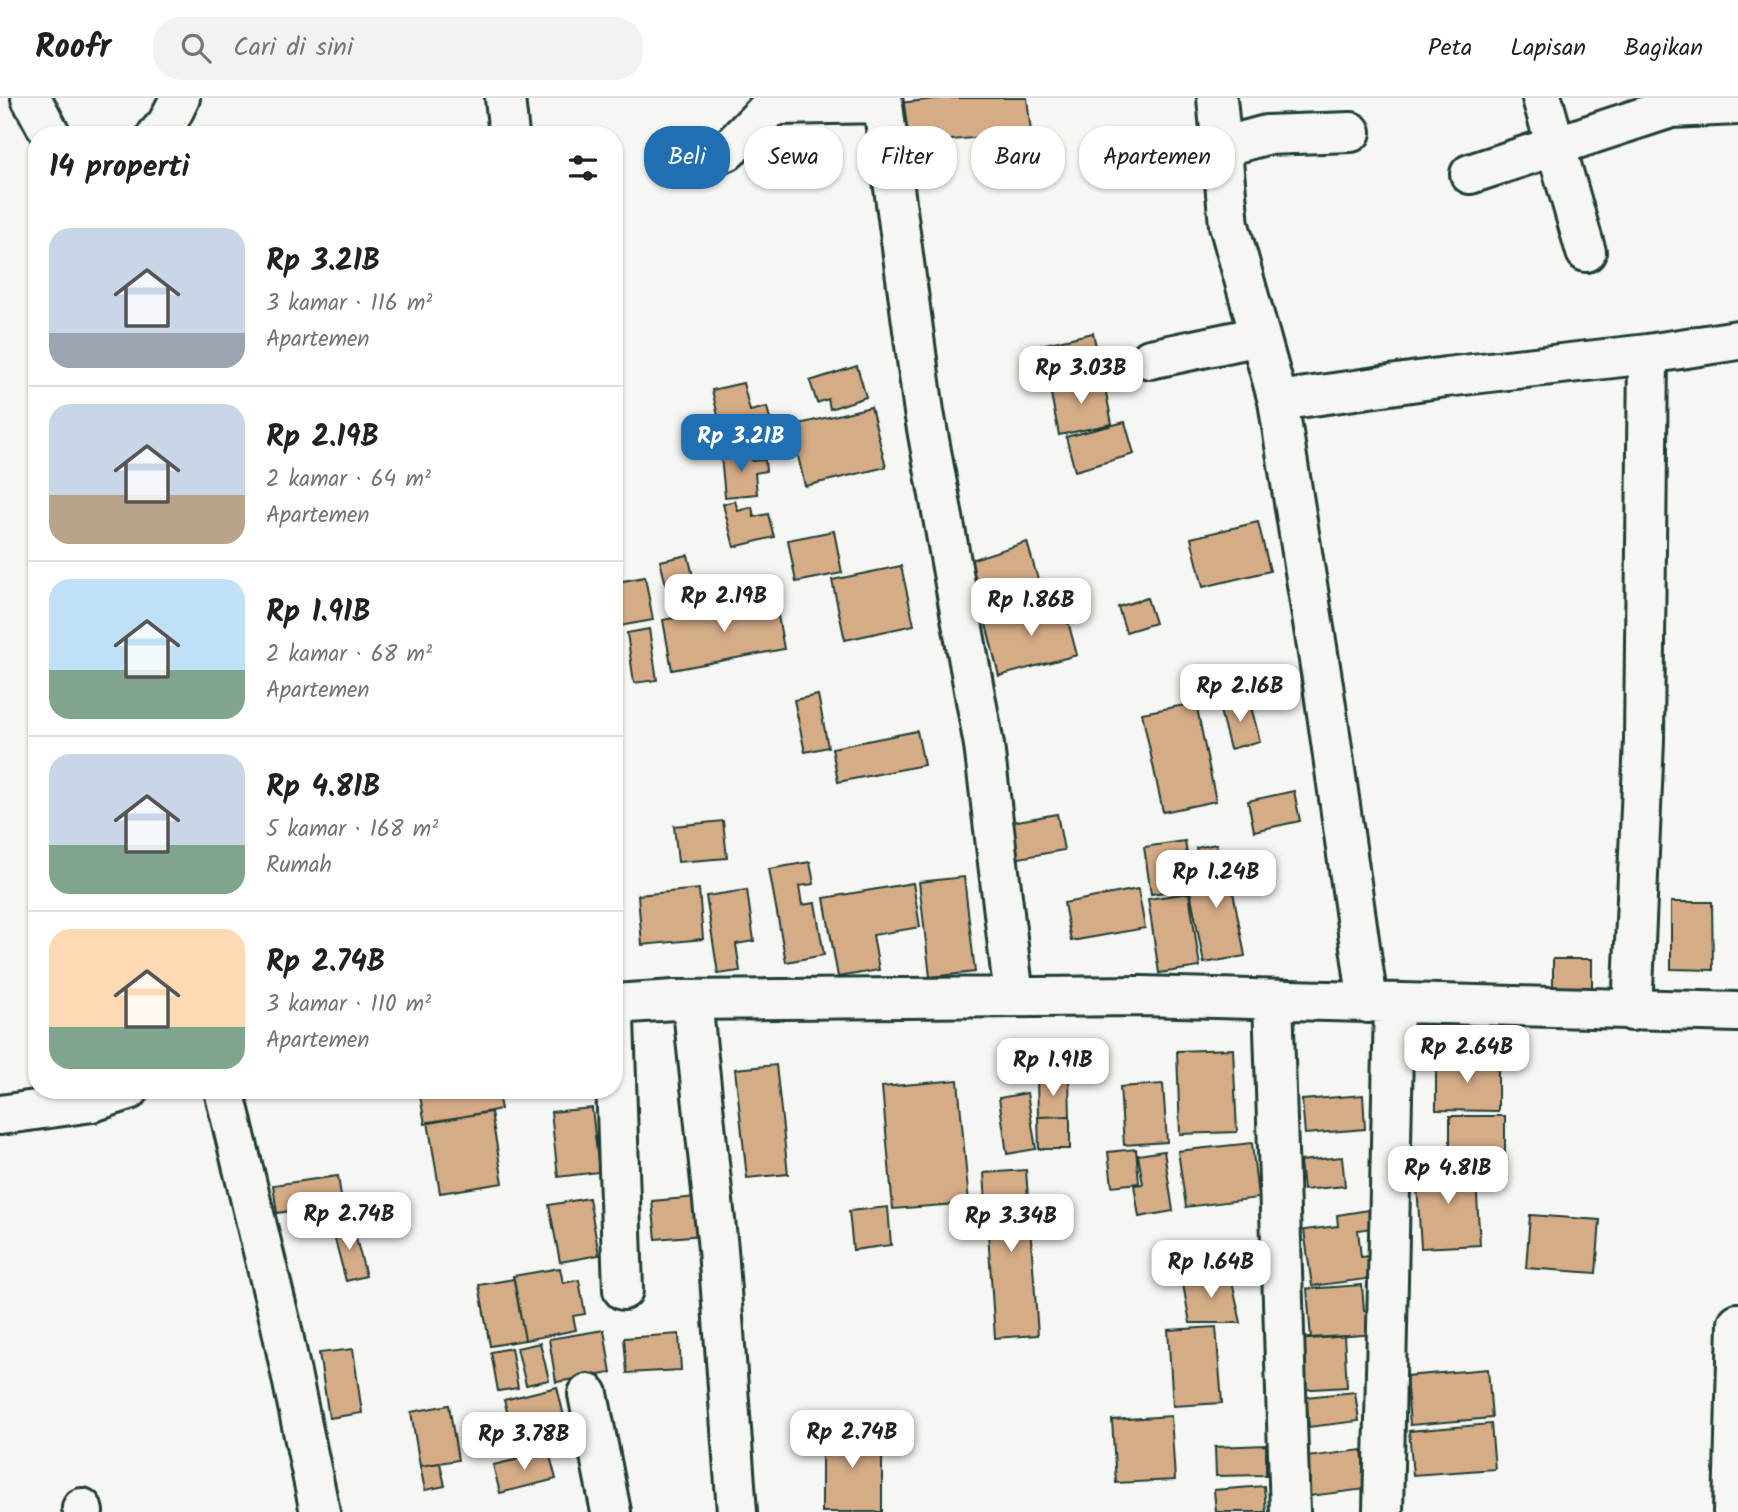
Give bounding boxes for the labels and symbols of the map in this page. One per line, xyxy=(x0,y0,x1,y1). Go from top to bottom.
pin: Rp 3.03B xyxy=(1009,346,1153,406)
pin: Rp 3.21B xyxy=(669,414,813,474)
pin: Rp 2.19B xyxy=(652,574,796,634)
pin: Rp 1.86B xyxy=(959,578,1103,638)
pin: Rp 2.16B xyxy=(1168,664,1312,724)
pin: Rp 1.24B xyxy=(1144,850,1288,910)
pin: Rp 2.64B xyxy=(1395,1026,1539,1085)
pin: Rp 1.91B xyxy=(981,1038,1125,1098)
pin: Rp 4.81B xyxy=(1376,1146,1520,1206)
pin: Rp 2.74B xyxy=(277,1192,421,1252)
pin: Rp 3.34B xyxy=(939,1194,1083,1254)
pin: Rp 1.64B xyxy=(1139,1240,1283,1300)
pin: Rp 2.74B xyxy=(780,1410,924,1470)
pin: Rp 3.78B xyxy=(452,1412,596,1472)

